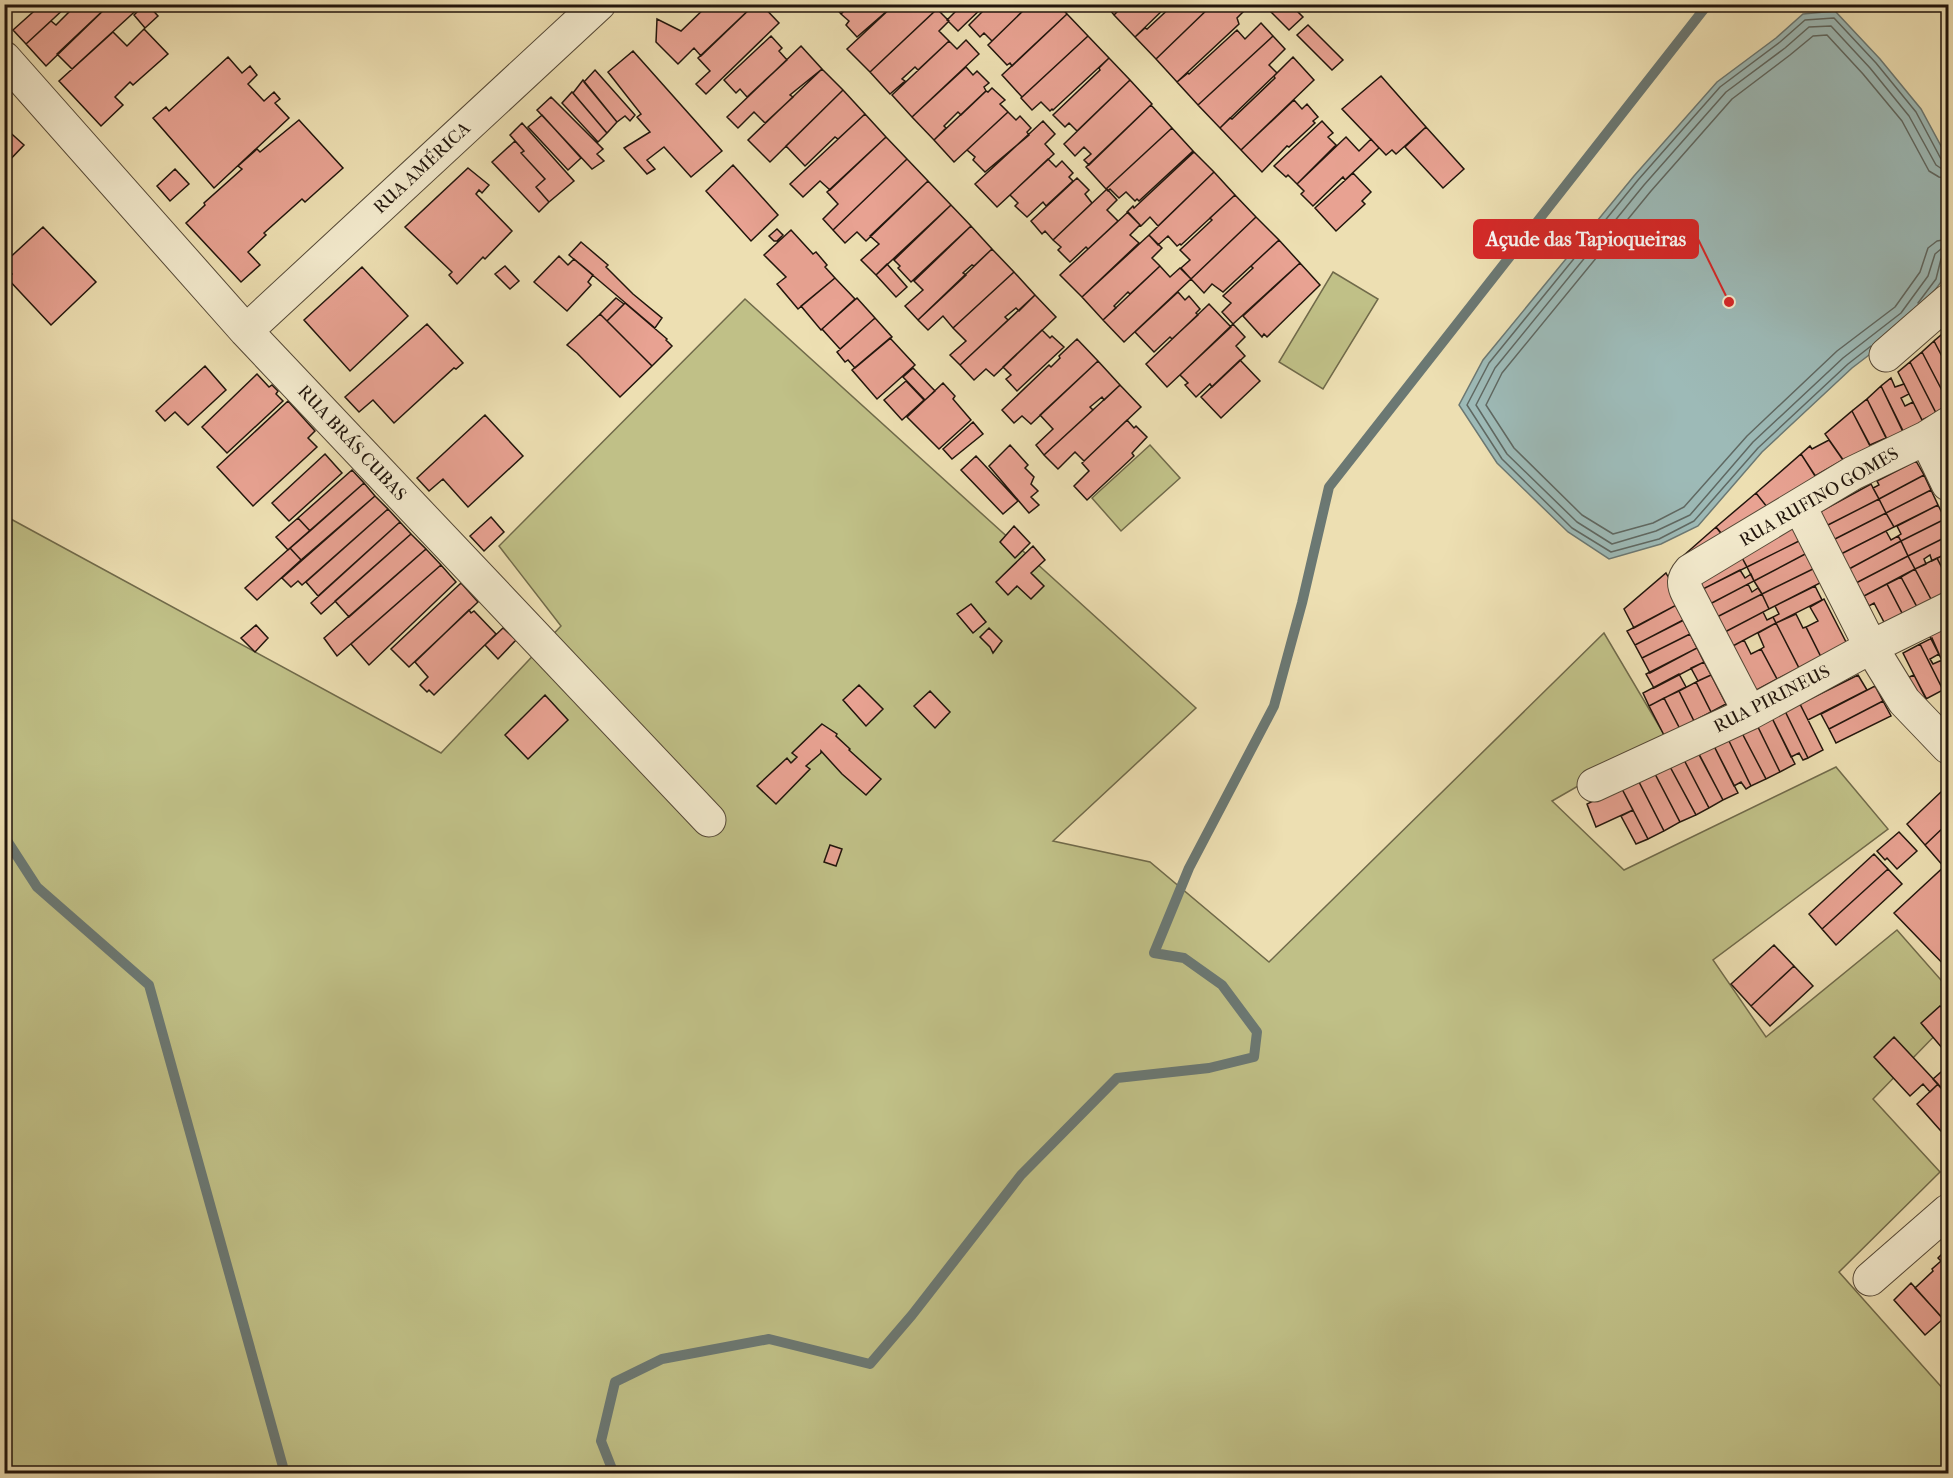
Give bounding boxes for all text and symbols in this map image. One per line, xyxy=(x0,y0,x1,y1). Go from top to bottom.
street label: RUA AMÉRICA xyxy=(369,117,475,218)
callout: Açude das Tapioqueiras xyxy=(1474,220,1698,258)
text: Açude das Tapioqueiras xyxy=(1484,228,1687,252)
street label: RUA BRÁS CUBAS xyxy=(293,380,412,505)
street label: RUA RUFINO GOMES xyxy=(1736,443,1902,551)
street label: RUA PIRINEUS xyxy=(1710,661,1834,737)

